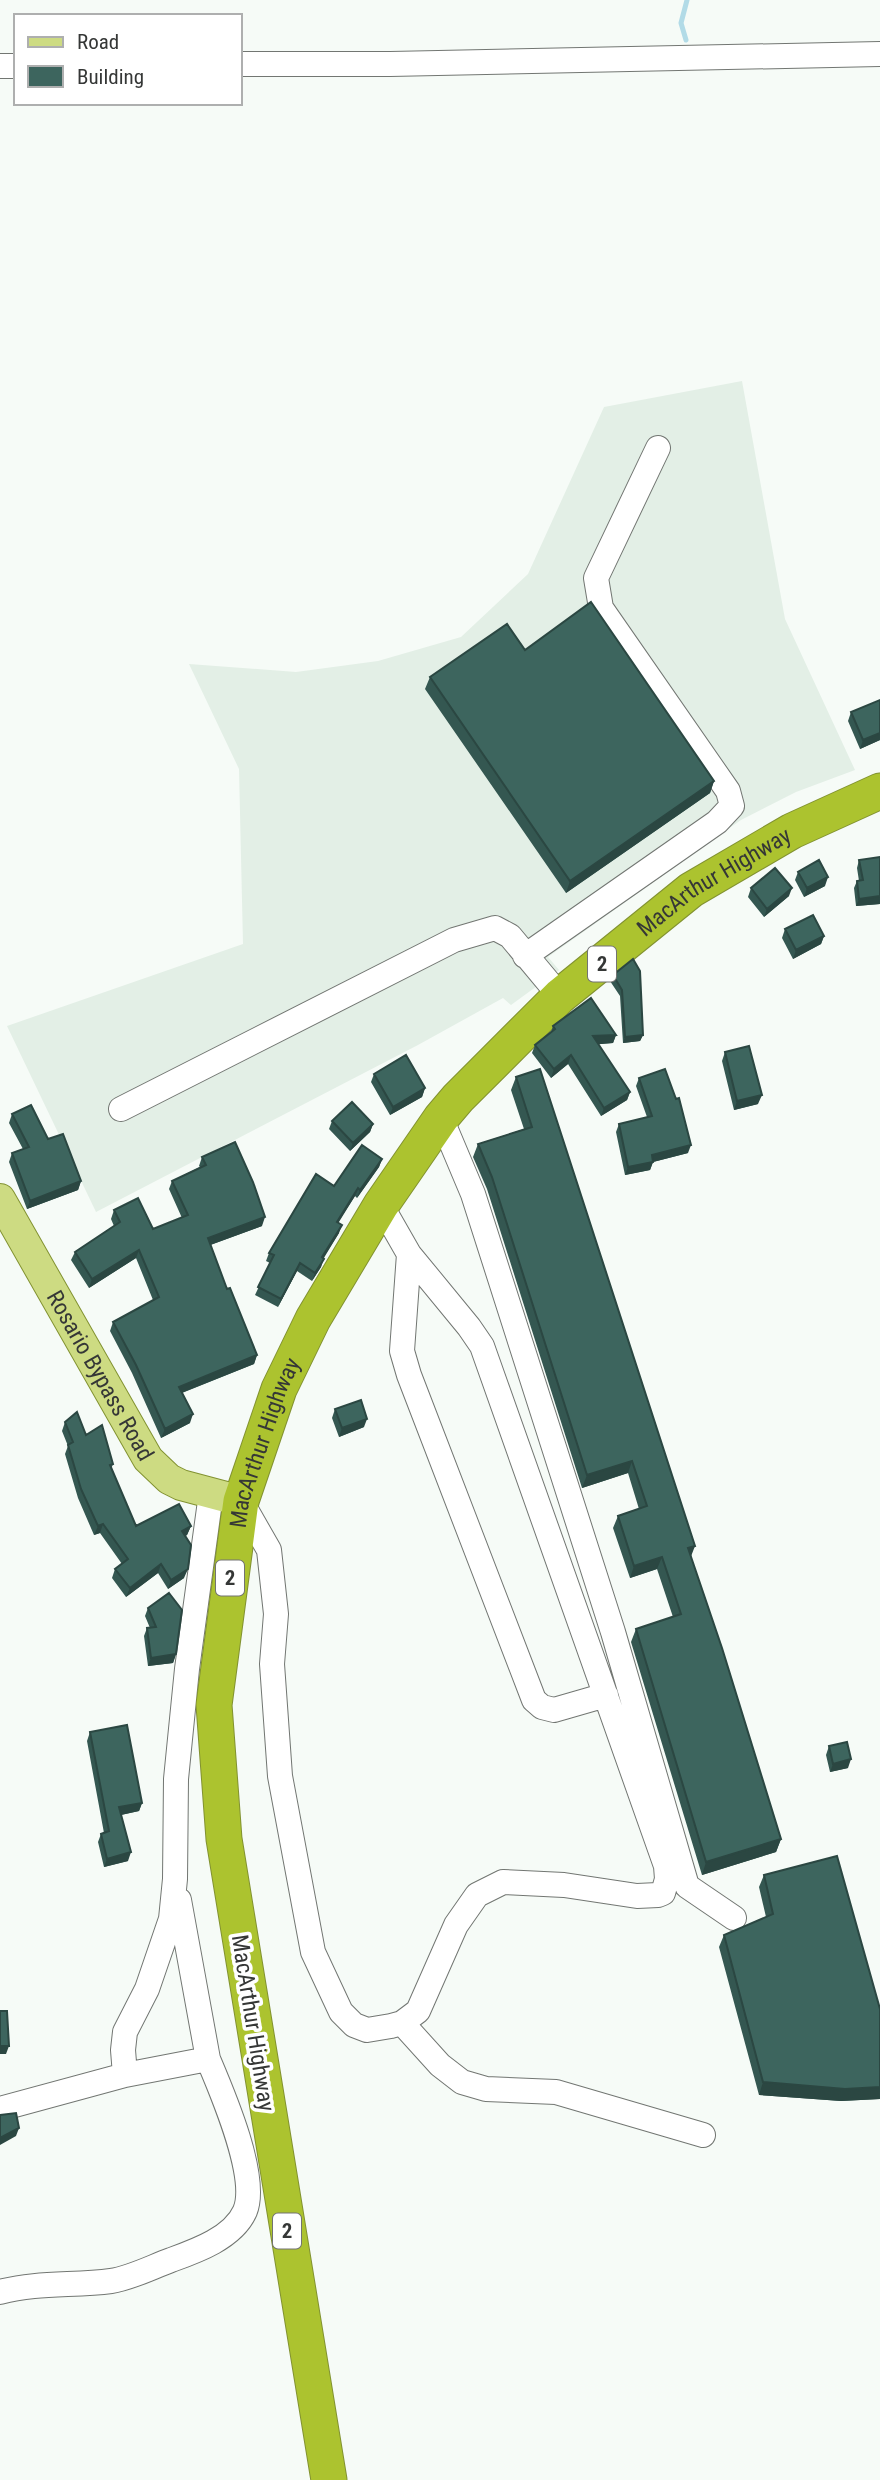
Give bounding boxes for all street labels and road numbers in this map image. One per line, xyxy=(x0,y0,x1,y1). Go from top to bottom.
street label: MacArthur Highway xyxy=(632,821,796,942)
road number: 2 xyxy=(588,946,616,982)
street label: Rosario Bypass Road xyxy=(41,1286,160,1465)
street label: MacArthur Highway xyxy=(224,1353,306,1530)
road number: 2 xyxy=(216,1560,244,1596)
street label: MacArthur Highway xyxy=(226,1933,280,2114)
road number: 2 xyxy=(273,2214,301,2248)

